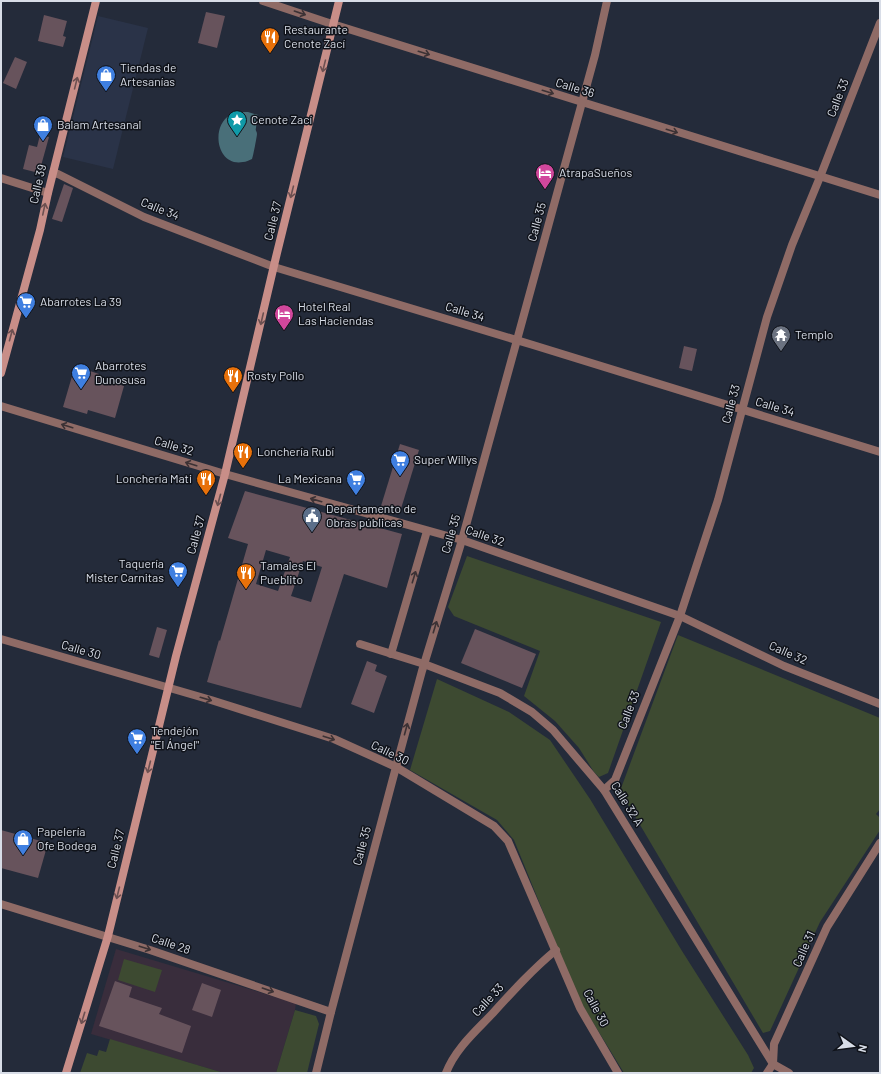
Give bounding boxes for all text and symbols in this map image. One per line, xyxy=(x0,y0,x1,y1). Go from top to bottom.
one-way arrow xyxy=(294,10,306,18)
place label: Restaurante Cenote Zací xyxy=(284,22,348,50)
restaurant icon: Restaurante Cenote Zací xyxy=(259,26,281,54)
one-way arrow xyxy=(418,50,431,57)
one-way arrow xyxy=(320,59,327,72)
place label: Tiendas de Artesanías xyxy=(120,60,176,88)
shop icon: Tiendas de Artesanías xyxy=(95,64,117,92)
street label: Calle 36 xyxy=(554,74,596,100)
street label: Calle 33 xyxy=(823,76,851,119)
one-way arrow xyxy=(72,77,80,90)
one-way arrow xyxy=(542,89,555,96)
place icon: Cenote Zací xyxy=(226,109,248,137)
place label: Cenote Zací xyxy=(251,112,312,126)
shop icon: Balam Artesanal xyxy=(32,114,54,142)
place label: Balam Artesanal xyxy=(57,117,141,131)
one-way arrow xyxy=(666,128,679,135)
hotel icon: AtrapaSueños xyxy=(534,162,556,190)
street label: Calle 39 xyxy=(26,163,48,205)
place label: AtrapaSueños xyxy=(559,165,633,179)
one-way arrow xyxy=(288,186,296,199)
street label: Calle 34 xyxy=(139,194,182,222)
street label: Calle 37 xyxy=(260,200,284,242)
street label: Calle 35 xyxy=(524,201,548,243)
one-way arrow xyxy=(41,203,49,216)
supermarket icon: Abarrotes La 39 xyxy=(15,291,37,319)
place label: Abarrotes La 39 xyxy=(40,294,122,308)
street label: Calle 34 xyxy=(444,298,487,324)
place label: Hotel Real Las Haciendas xyxy=(298,299,374,327)
hotel icon: Hotel Real Las Haciendas xyxy=(273,303,295,331)
one-way arrow xyxy=(257,312,265,325)
temple icon: Templo xyxy=(770,324,792,352)
place label: Templo xyxy=(795,327,833,341)
one-way arrow xyxy=(8,329,15,342)
place label: Abarrotes Dunosusa xyxy=(95,358,147,386)
supermarket icon: Abarrotes Dunosusa xyxy=(70,362,92,390)
restaurant icon: Rosty Pollo xyxy=(222,365,244,393)
place label: Rosty Pollo xyxy=(247,368,304,382)
street label: Calle 33 xyxy=(718,383,742,425)
street label: Calle 34 xyxy=(754,393,797,419)
one-way arrow xyxy=(60,422,73,429)
street label: Calle 32 xyxy=(153,432,196,458)
restaurant icon: Lonchería Rubí xyxy=(232,441,254,469)
place label: Lonchería Rubí xyxy=(257,444,335,458)
supermarket icon: Super Willys xyxy=(389,449,411,477)
place label: Super Willys xyxy=(414,452,477,466)
one-way arrow xyxy=(185,460,198,467)
restaurant icon: Lonchería Mati xyxy=(195,468,217,496)
supermarket icon: La Mexicana xyxy=(345,468,367,496)
place label: Lonchería Mati xyxy=(116,471,192,485)
place label: La Mexicana xyxy=(278,471,342,485)
one-way arrow xyxy=(214,493,222,506)
one-way arrow xyxy=(310,496,323,503)
place label: Departamento de Obras públicas xyxy=(326,501,416,529)
public building icon: Departamento de Obras públicas xyxy=(301,505,323,533)
street label: Calle 35 xyxy=(438,513,462,555)
street label: Calle 37 xyxy=(183,514,207,556)
street label: Calle 32 xyxy=(464,522,507,548)
place label: Taquería Mister Carnitas xyxy=(86,556,164,584)
place label: Tamales El Pueblito xyxy=(260,558,316,586)
supermarket icon: Taquería Mister Carnitas xyxy=(167,560,189,588)
restaurant icon: Tamales El Pueblito xyxy=(235,562,257,590)
one-way arrow xyxy=(411,570,418,583)
one-way arrow xyxy=(432,621,439,634)
street label: Calle 30 xyxy=(60,637,103,661)
street label: Calle 32 xyxy=(767,638,810,667)
street label: Calle 33 xyxy=(614,688,642,731)
one-way arrow xyxy=(199,696,212,703)
place label: Tendejón "El Ángel" xyxy=(151,723,199,751)
one-way arrow xyxy=(403,723,410,736)
supermarket icon: Tendejón "El Ángel" xyxy=(126,727,148,755)
one-way arrow xyxy=(323,735,336,742)
street label: Calle 30 xyxy=(369,737,412,767)
one-way arrow xyxy=(144,760,152,773)
street label: Calle 32 A xyxy=(609,779,647,828)
place label: Papelería Ofe Bodega xyxy=(37,824,97,852)
street label: Calle 35 xyxy=(349,825,373,867)
shop icon: Papelería Ofe Bodega xyxy=(12,828,34,856)
street label: Calle 37 xyxy=(103,828,127,870)
one-way arrow xyxy=(114,886,121,899)
street label: Calle 31 xyxy=(789,928,817,969)
street label: Calle 28 xyxy=(150,930,193,956)
one-way arrow xyxy=(138,945,151,952)
street label: Calle 33 xyxy=(469,980,506,1019)
street label: Calle 30 xyxy=(581,986,613,1029)
one-way arrow xyxy=(261,987,273,995)
one-way arrow xyxy=(79,1012,86,1025)
north arrow xyxy=(833,1026,873,1066)
text: N xyxy=(856,1043,870,1054)

